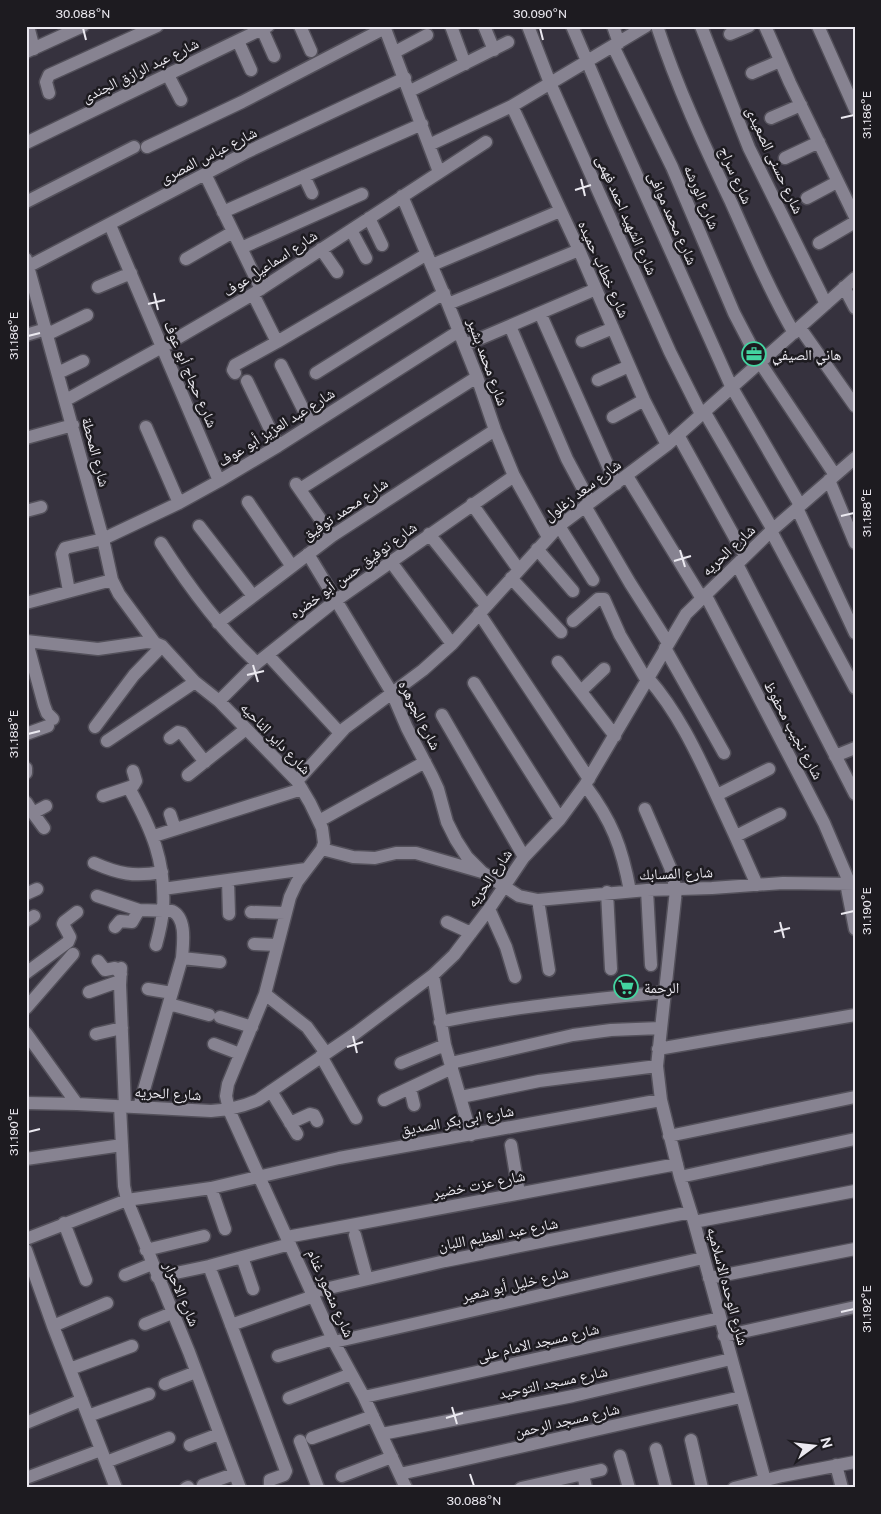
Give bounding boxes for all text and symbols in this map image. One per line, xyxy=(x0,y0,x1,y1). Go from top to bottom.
text: 30.088°N xyxy=(56,7,110,21)
text: 30.090°N xyxy=(513,7,567,21)
street label: شارع عبد الرازق الجندى xyxy=(79,34,202,107)
text: 31.186°E xyxy=(860,91,874,139)
street label: شارع حسنى الصعيدى xyxy=(741,104,807,217)
street label: شارع عباس المصرى xyxy=(157,123,260,189)
street label: شارع سراج xyxy=(714,144,756,207)
street label: شارع الشهيد احمد فهمى xyxy=(591,152,661,278)
street label: شارع الورشه xyxy=(679,162,723,233)
street label: شارع محمد موافى xyxy=(643,169,701,268)
street label: شارع خطاب حميده xyxy=(573,218,633,321)
street label: شارع اسماعيل عوف xyxy=(220,226,321,301)
text: 31.186°E xyxy=(7,312,21,360)
street label: شارع محمد بشير xyxy=(462,315,512,409)
street label: شارع حجاج أبو عوف xyxy=(159,318,221,431)
office icon: هاني الصيفي xyxy=(741,341,767,367)
place label: هاني الصيفي xyxy=(772,346,841,366)
street label: شارع عبد العزيز أبو عوف xyxy=(214,384,339,472)
street label: شارع المحطة xyxy=(77,415,113,489)
street label: شارع سعد زغلول xyxy=(540,455,625,526)
street label: شارع محمد توفيق xyxy=(299,474,392,546)
text: 31.188°E xyxy=(860,489,874,537)
street label: شارع توفيق حسن أبو خضره xyxy=(286,518,421,623)
street label: شارع الحريه xyxy=(698,521,760,580)
street label: شارع الجوهره xyxy=(393,677,445,754)
street label: شارع نجيب محفوظ xyxy=(759,678,827,783)
street label: شارع داير الناحيه xyxy=(236,698,315,779)
text: 31.188°E xyxy=(7,710,21,758)
street label: شارع الحريه xyxy=(463,846,517,911)
street label: شارع المسابك xyxy=(639,863,713,885)
text: 31.190°E xyxy=(860,887,874,935)
supermarket icon: الرحمة xyxy=(613,974,639,1000)
place label: الرحمة xyxy=(644,979,679,997)
street label: شارع الحريه xyxy=(134,1083,202,1105)
street label: شارع ابى بكر الصديق xyxy=(399,1102,515,1140)
text: 31.190°E xyxy=(7,1108,21,1156)
street label: شارع عزت خضير xyxy=(430,1167,527,1203)
street label: شارع عبد العظيم اللبان xyxy=(437,1214,560,1256)
street label: شارع الوحده الاسلاميه xyxy=(702,1225,752,1348)
street label: شارع منصور غنام xyxy=(302,1246,358,1341)
street label: شارع الاحرار xyxy=(159,1258,203,1330)
street label: شارع خليل أبو شعير xyxy=(459,1263,571,1307)
text: 31.192°E xyxy=(860,1285,874,1333)
street label: شارع مسجد الامام على xyxy=(476,1320,601,1366)
street label: شارع مسجد التوحيد xyxy=(497,1362,610,1404)
street label: شارع مسجد الرحمن xyxy=(513,1400,622,1442)
north arrow xyxy=(788,1422,838,1472)
text: N xyxy=(817,1435,836,1450)
text: 30.088°N xyxy=(447,1494,501,1508)

